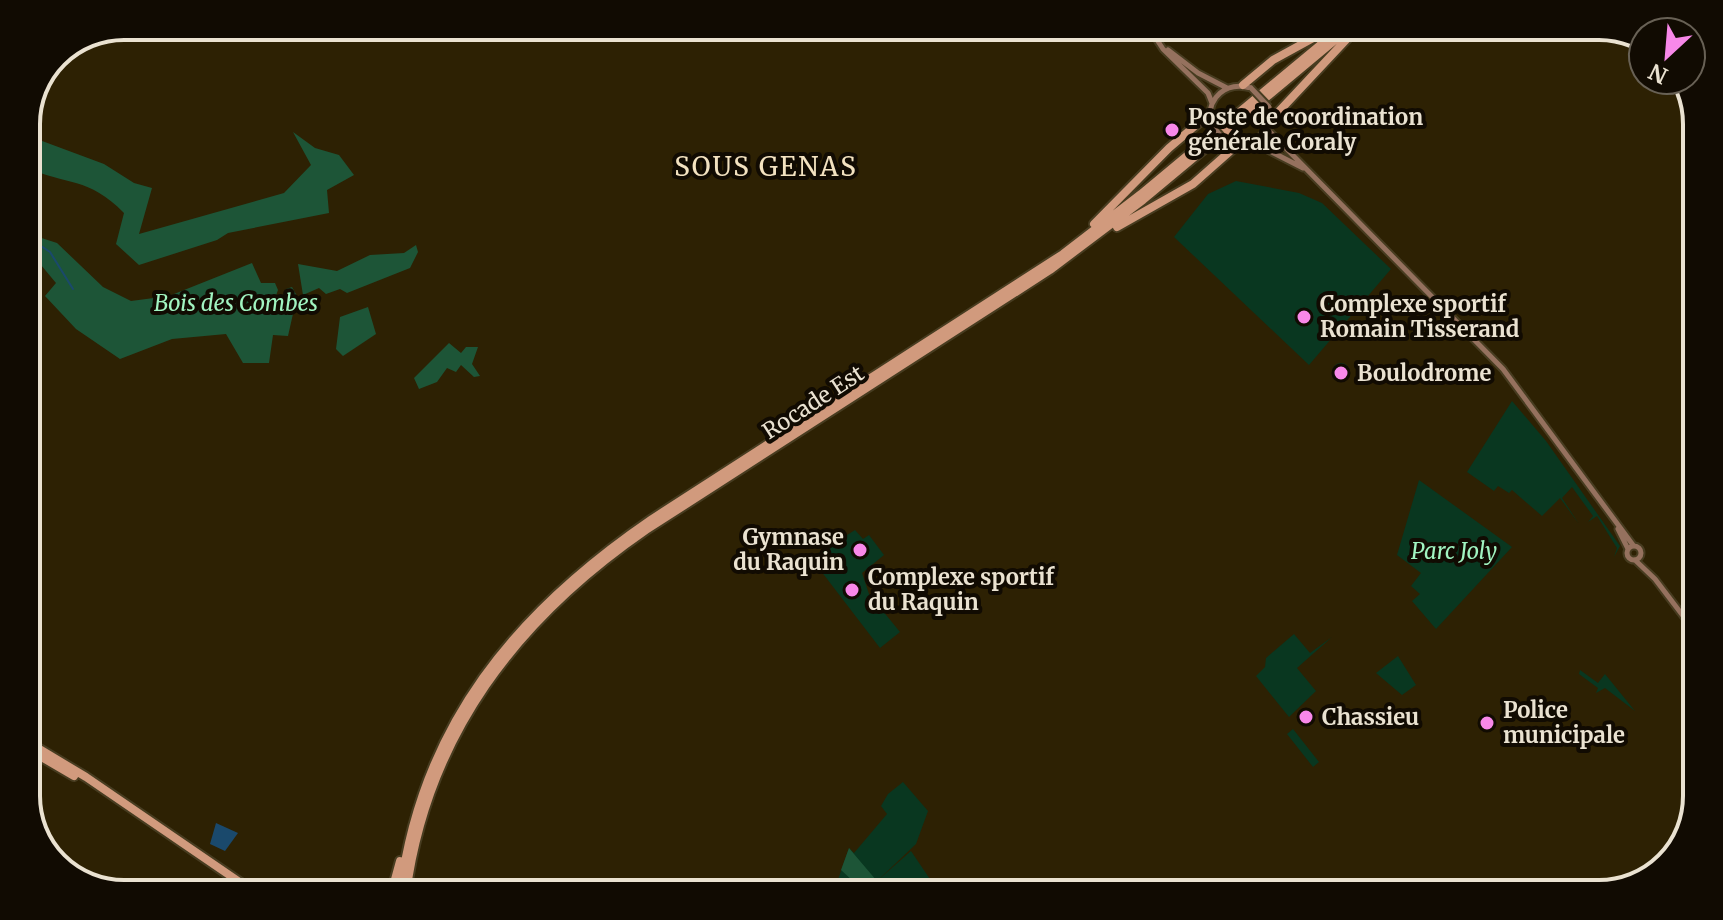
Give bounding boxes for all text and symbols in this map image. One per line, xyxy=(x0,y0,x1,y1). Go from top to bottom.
north arrow xyxy=(1627,16,1707,96)
text: N xyxy=(1644,57,1672,90)
place label: Poste de coordination générale Coraly xyxy=(1188,103,1423,156)
marker: Poste de coordination générale Coraly xyxy=(1163,121,1181,139)
district label: SOUS GENAS xyxy=(674,150,858,183)
park label: Bois des Combes xyxy=(154,289,318,317)
place label: Complexe sportif Romain Tisserand xyxy=(1320,290,1520,343)
marker: Complexe sportif Romain Tisserand xyxy=(1295,308,1313,326)
street label: Rocade Est xyxy=(757,359,869,445)
place label: Boulodrome xyxy=(1357,359,1491,387)
marker: Boulodrome xyxy=(1332,364,1350,382)
place label: Gymnase du Raquin xyxy=(733,523,844,576)
park label: Parc Joly xyxy=(1411,537,1497,565)
marker: Gymnase du Raquin xyxy=(851,541,869,559)
place label: Complexe sportif du Raquin xyxy=(868,563,1055,616)
marker: Complexe sportif du Raquin xyxy=(843,581,861,599)
place label: Police municipale xyxy=(1503,696,1625,749)
place label: Chassieu xyxy=(1322,703,1419,731)
marker: Chassieu xyxy=(1297,708,1315,726)
marker: Police municipale xyxy=(1478,714,1496,732)

